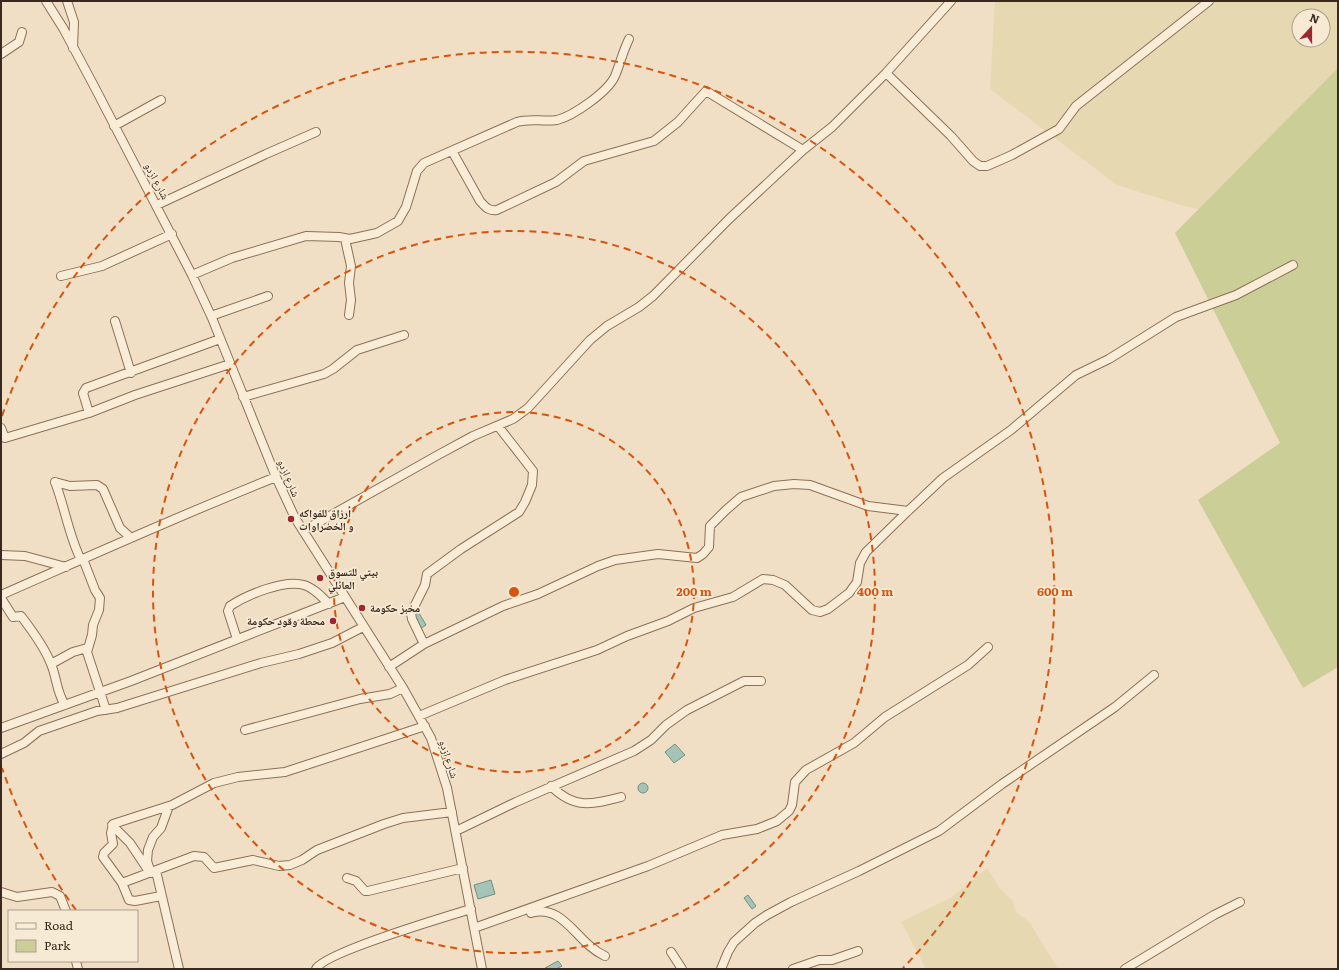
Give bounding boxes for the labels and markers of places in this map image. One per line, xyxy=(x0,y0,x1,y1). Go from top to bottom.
place label: أرزاق للفواكه و الخضراوات xyxy=(299,504,354,533)
marker: أرزاق للفواكه و الخضراوات xyxy=(286,514,296,524)
place label: بيتي للتسوق العائلي xyxy=(328,563,378,594)
marker: بيتي للتسوق العائلي xyxy=(315,573,325,583)
centre of rings xyxy=(507,585,521,599)
place label: مخبز حكومة xyxy=(370,599,420,615)
marker: مخبز حكومة xyxy=(357,603,367,613)
place label: محطة وقود حكومة xyxy=(247,612,325,628)
marker: محطة وقود حكومة xyxy=(328,616,338,626)

